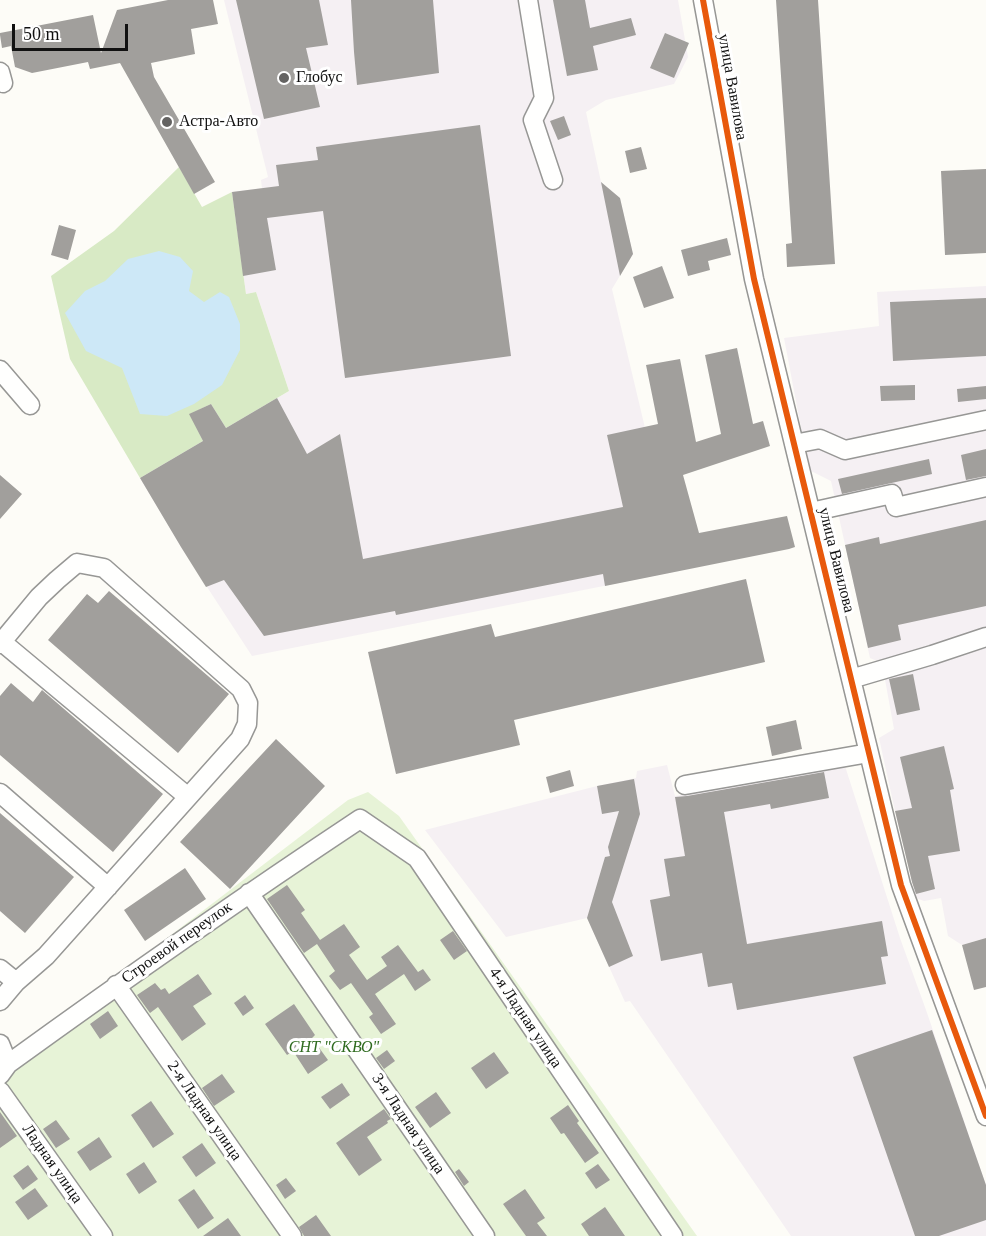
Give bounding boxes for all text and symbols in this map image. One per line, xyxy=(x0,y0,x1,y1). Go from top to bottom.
scale bar xyxy=(15,12,130,50)
text: 50 m xyxy=(23,24,60,44)
street label: улица Вавилова xyxy=(713,32,751,142)
place label: Глобус xyxy=(296,68,343,88)
marker: Глобус xyxy=(277,71,291,85)
place label: Астра-Авто xyxy=(179,112,258,132)
marker: Астра-Авто xyxy=(160,115,174,129)
street label: улица Вавилова xyxy=(814,505,858,615)
street label: Строевой переулок xyxy=(118,898,236,988)
street label: 4-я Ладная улица xyxy=(484,964,566,1072)
park label: СНТ "СКВО" xyxy=(289,1038,379,1058)
street label: 2-я Ладная улица xyxy=(162,1057,246,1165)
street label: 3-я Ладная улица xyxy=(367,1070,449,1178)
street label: Ладная улица xyxy=(18,1121,86,1207)

